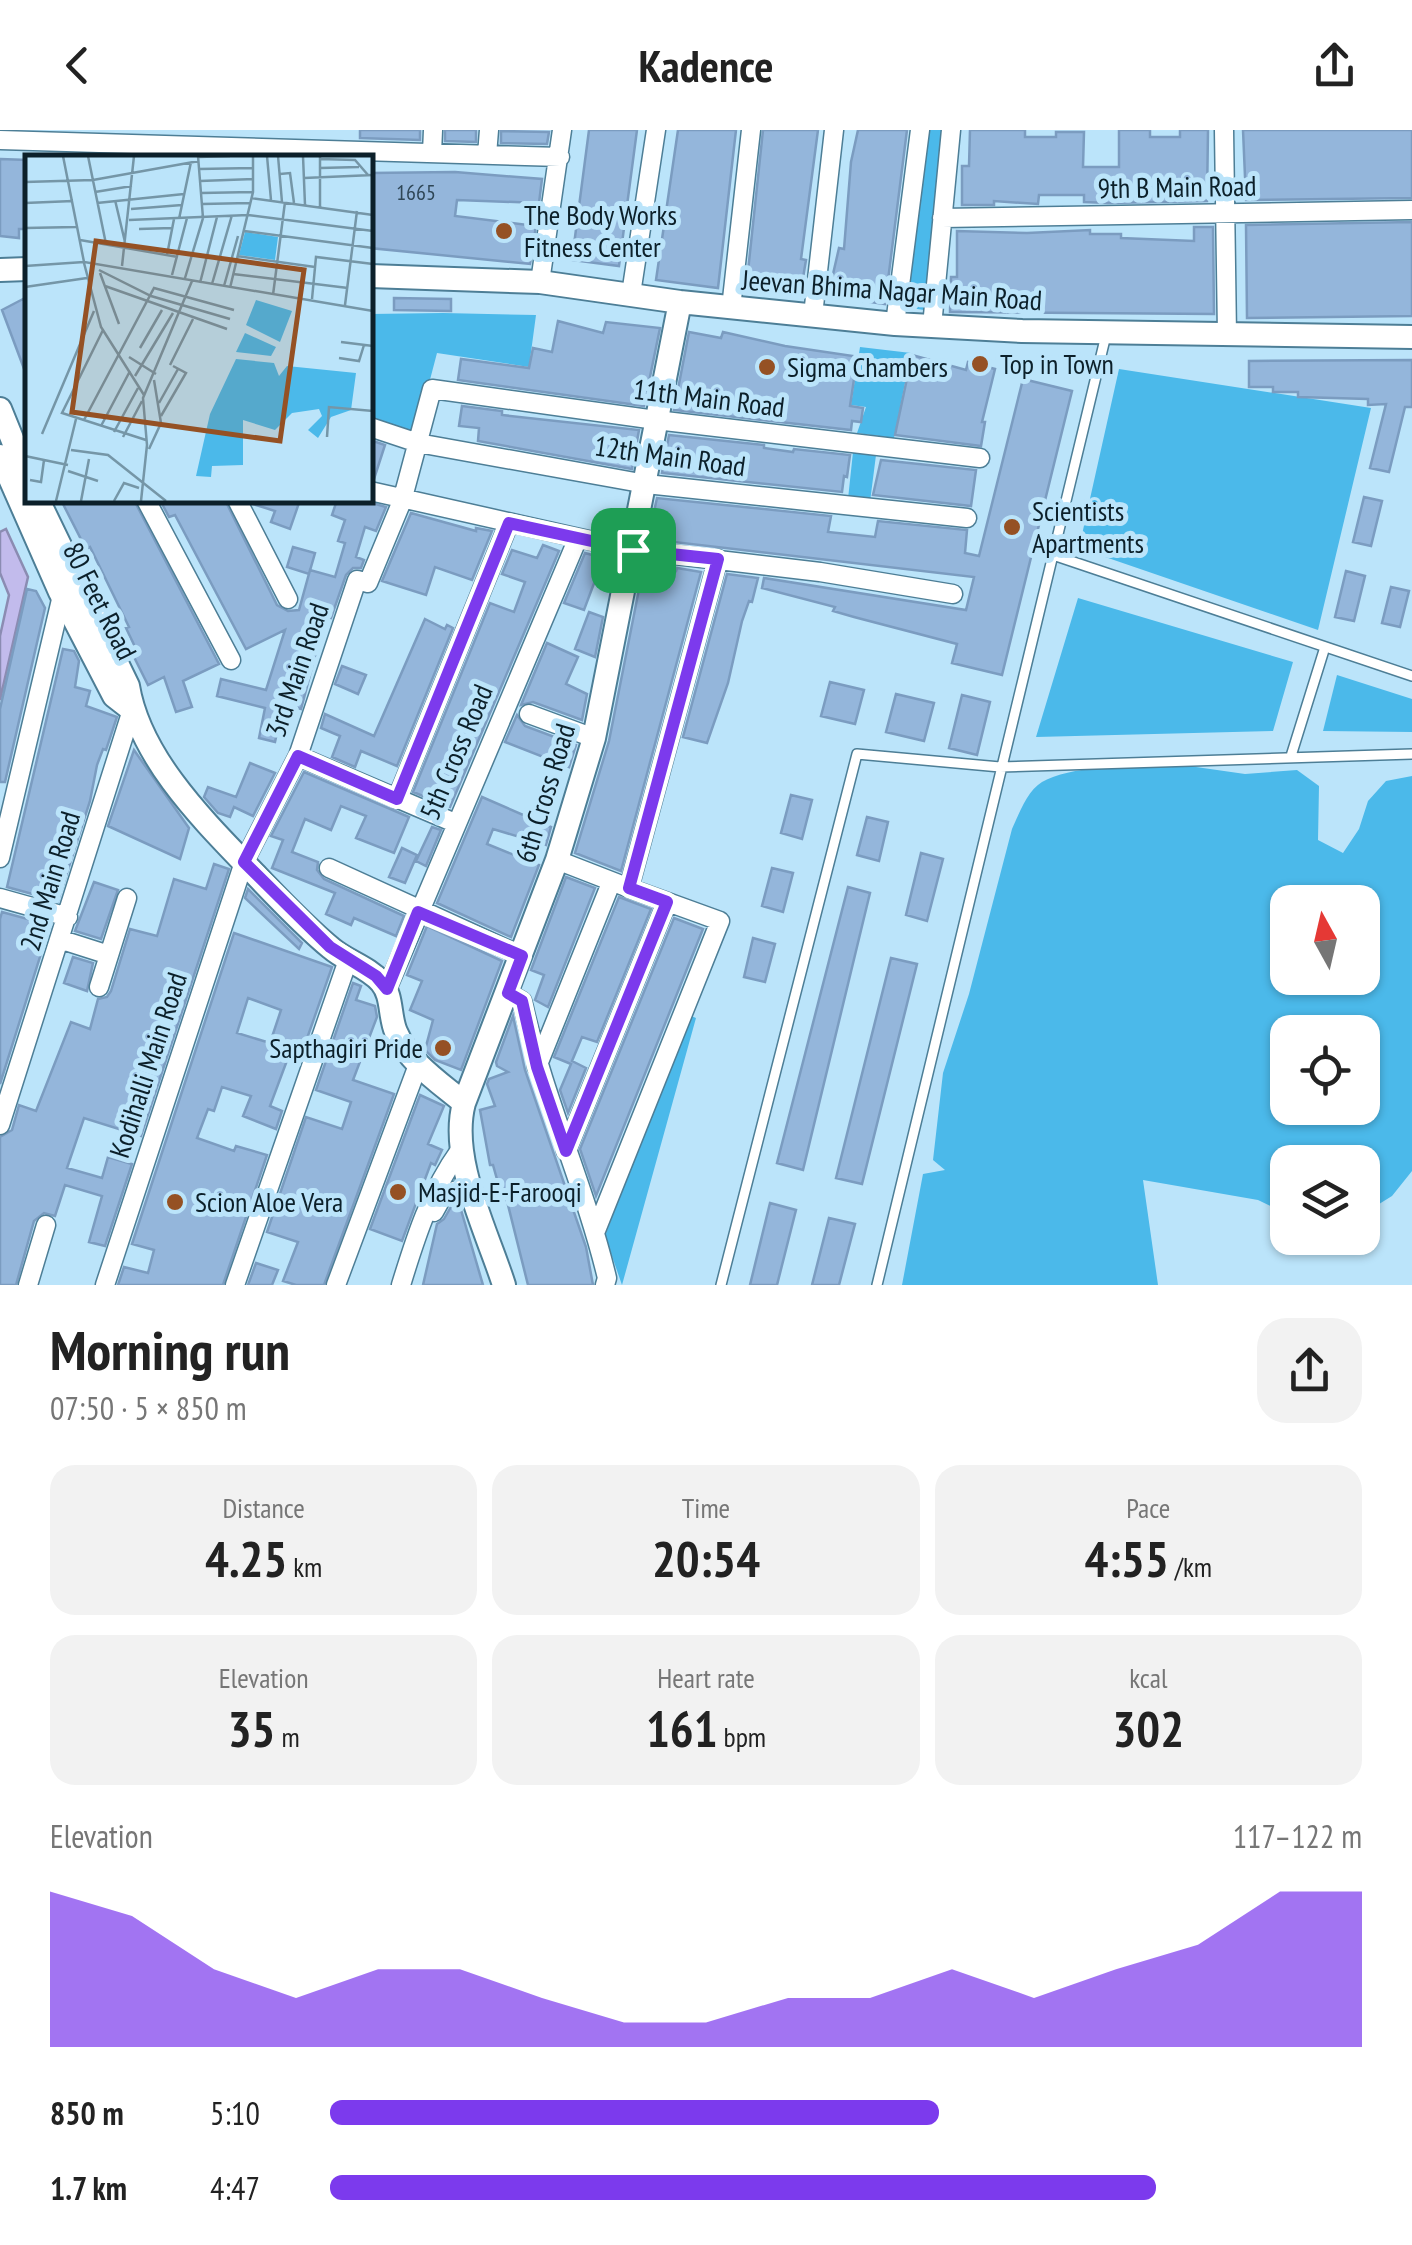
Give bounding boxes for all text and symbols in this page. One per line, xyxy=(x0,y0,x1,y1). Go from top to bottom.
text: Kadence xyxy=(638,36,774,94)
icon: back xyxy=(50,38,105,93)
icon: share xyxy=(1307,38,1362,93)
inset map xyxy=(25,155,372,502)
street label: 9th B Main Road xyxy=(1097,167,1257,206)
house number: 1665 xyxy=(396,178,436,206)
place label: The Body Works Fitness Center xyxy=(524,196,677,265)
marker: The Body Works Fitness Center xyxy=(493,220,515,242)
street label: Jeevan Bhima Nagar Main Road xyxy=(740,260,1043,318)
place label: Top in Town xyxy=(1000,345,1114,382)
place label: Sigma Chambers xyxy=(787,348,948,385)
marker: Top in Town xyxy=(969,353,991,375)
marker: Sigma Chambers xyxy=(756,356,778,378)
street label: 11th Main Road xyxy=(631,370,787,425)
street label: 12th Main Road xyxy=(592,427,748,484)
place label: Scientists Apartments xyxy=(1032,492,1144,561)
pin xyxy=(591,508,676,593)
marker: Scientists Apartments xyxy=(1001,516,1023,538)
icon: arrive xyxy=(606,523,661,578)
street label: 80 Feet Road xyxy=(55,536,146,666)
street label: 3rd Main Road xyxy=(256,598,337,742)
street label: 5th Cross Road xyxy=(410,679,501,825)
street label: 6th Cross Road xyxy=(506,719,583,867)
street label: 2nd Main Road xyxy=(11,807,88,955)
north arrow xyxy=(1270,885,1380,995)
map controls xyxy=(1270,885,1380,1255)
street label: Kodihalli Main Road xyxy=(100,967,195,1162)
button: locate xyxy=(1270,1015,1380,1125)
place label: Sapthagiri Pride xyxy=(269,1029,423,1066)
marker: Sapthagiri Pride xyxy=(432,1037,454,1059)
button: layers xyxy=(1270,1145,1380,1255)
place label: Masjid-E-Farooqi xyxy=(418,1173,582,1210)
marker: Masjid-E-Farooqi xyxy=(387,1181,409,1203)
place label: Scion Aloe Vera xyxy=(195,1183,343,1220)
marker: Scion Aloe Vera xyxy=(164,1191,186,1213)
text: Morning run xyxy=(50,1314,290,1385)
button: share xyxy=(1257,1318,1362,1423)
text: 07:50 · 5 × 850 m xyxy=(50,1387,247,1429)
text: Distance xyxy=(222,1489,305,1526)
text: Time xyxy=(682,1489,730,1526)
text: Pace xyxy=(1126,1489,1170,1526)
text: 4.25 xyxy=(205,1526,287,1591)
text: 20:54 xyxy=(652,1526,760,1591)
text: 4:55 xyxy=(1085,1526,1169,1591)
text: km xyxy=(287,1548,322,1585)
text: /km xyxy=(1169,1548,1212,1585)
text: Elevation xyxy=(219,1659,309,1696)
text: Heart rate xyxy=(657,1659,755,1696)
text: kcal xyxy=(1129,1659,1167,1696)
text: 35 xyxy=(228,1696,275,1761)
text: 161 xyxy=(646,1696,718,1761)
text: 302 xyxy=(1112,1696,1184,1761)
text: m xyxy=(275,1718,300,1755)
text: bpm xyxy=(718,1718,766,1755)
text: Elevation xyxy=(50,1815,153,1857)
text: 117–122 m xyxy=(1233,1815,1362,1857)
text: 850 m xyxy=(50,2092,124,2134)
text: 5:10 xyxy=(210,2092,260,2134)
text: 1.7 km xyxy=(50,2167,127,2209)
text: 4:47 xyxy=(210,2167,260,2209)

